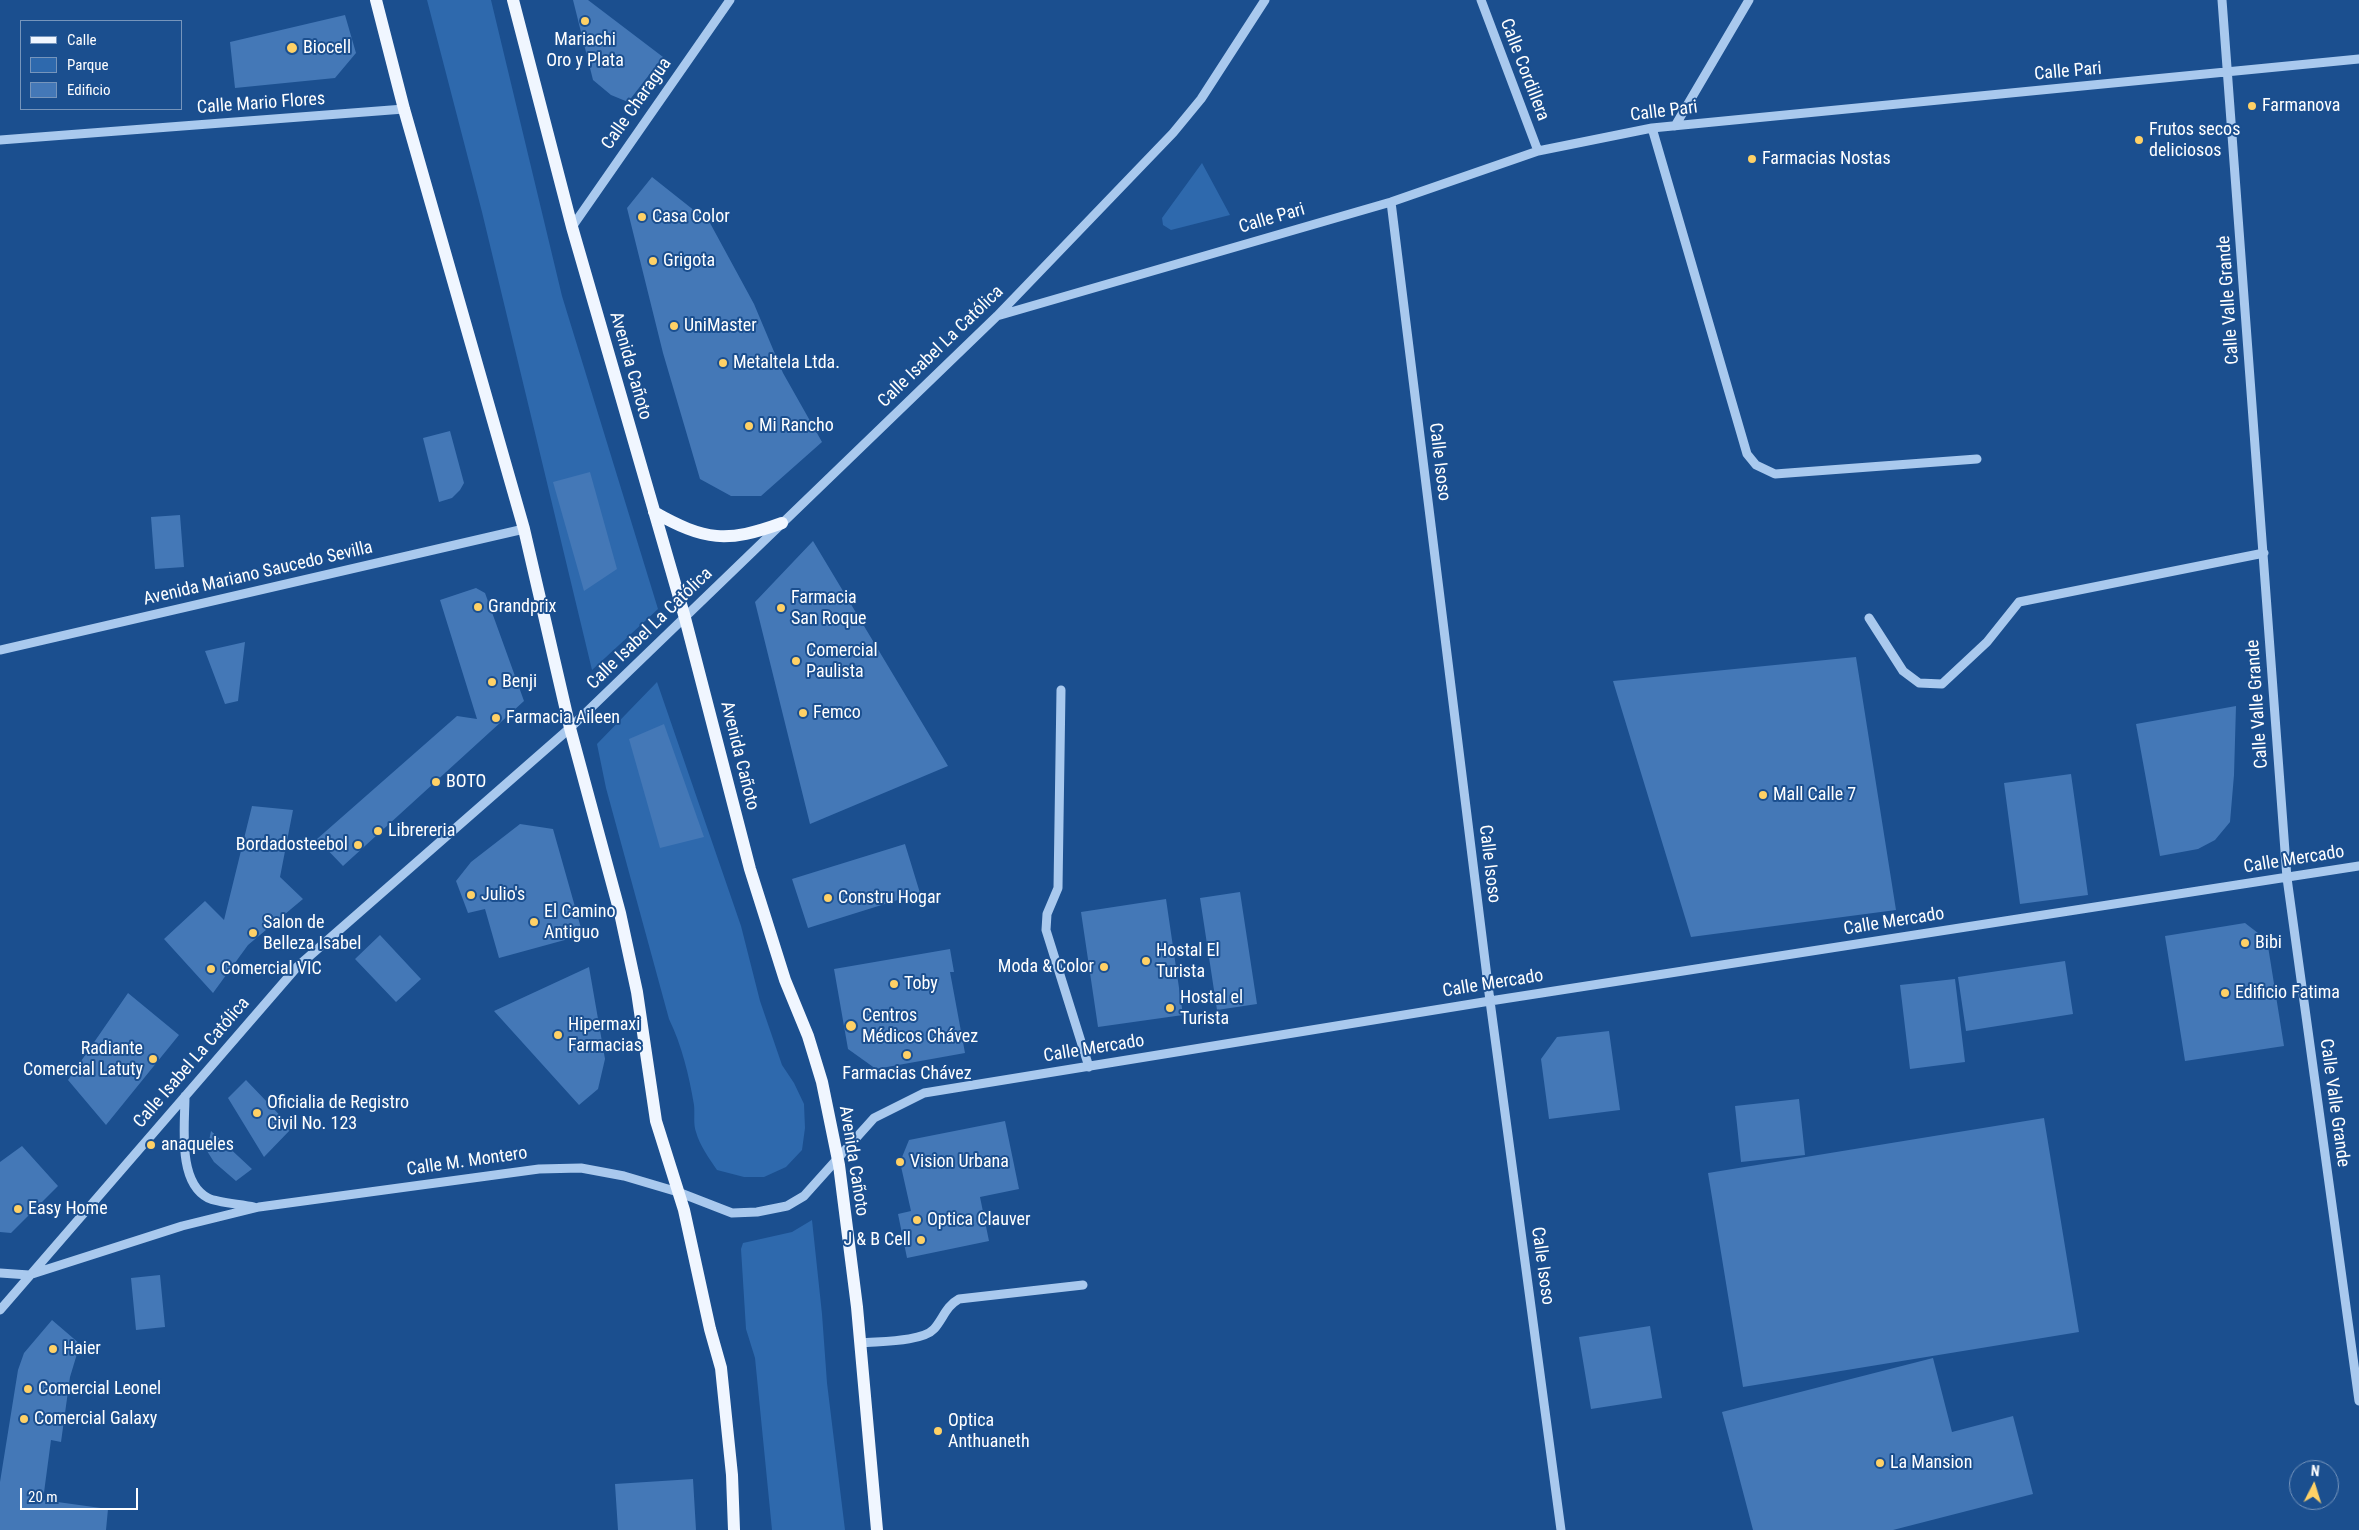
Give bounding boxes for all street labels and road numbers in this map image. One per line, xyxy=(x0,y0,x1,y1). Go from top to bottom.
street label: Calle Cordillera xyxy=(1495,16,1553,124)
street label: Calle Charagua xyxy=(597,54,677,154)
street label: Calle Pari xyxy=(2033,58,2103,86)
street label: Calle Mario Flores xyxy=(196,89,326,119)
street label: Calle Pari xyxy=(1629,97,1699,127)
street label: Calle Pari xyxy=(1236,199,1308,239)
street label: Calle Valle Grande xyxy=(2214,235,2244,365)
street label: Calle Isabel La Católica xyxy=(874,282,1008,412)
street label: Avenida Cañoto xyxy=(604,310,656,422)
street label: Calle Isoso xyxy=(1423,422,1455,502)
street label: Avenida Mariano Saucedo Sevilla xyxy=(141,537,375,611)
street label: Calle Isabel La Católica xyxy=(583,564,717,694)
street label: Calle Valle Grande xyxy=(2243,639,2273,769)
street label: Avenida Cañoto xyxy=(715,699,763,813)
street label: Calle Isoso xyxy=(1473,824,1505,904)
street label: Calle Mercado xyxy=(2242,841,2346,879)
street label: Calle Mercado xyxy=(1842,903,1946,941)
street label: Calle Mercado xyxy=(1441,965,1545,1003)
street label: Calle Isabel La Católica xyxy=(129,993,255,1133)
street label: Calle Mercado xyxy=(1042,1030,1146,1068)
street label: Calle Valle Grande xyxy=(2314,1037,2354,1169)
street label: Avenida Cañoto xyxy=(834,1104,872,1218)
street label: Calle M. Montero xyxy=(405,1143,529,1181)
street label: Calle Isoso xyxy=(1526,1226,1558,1306)

